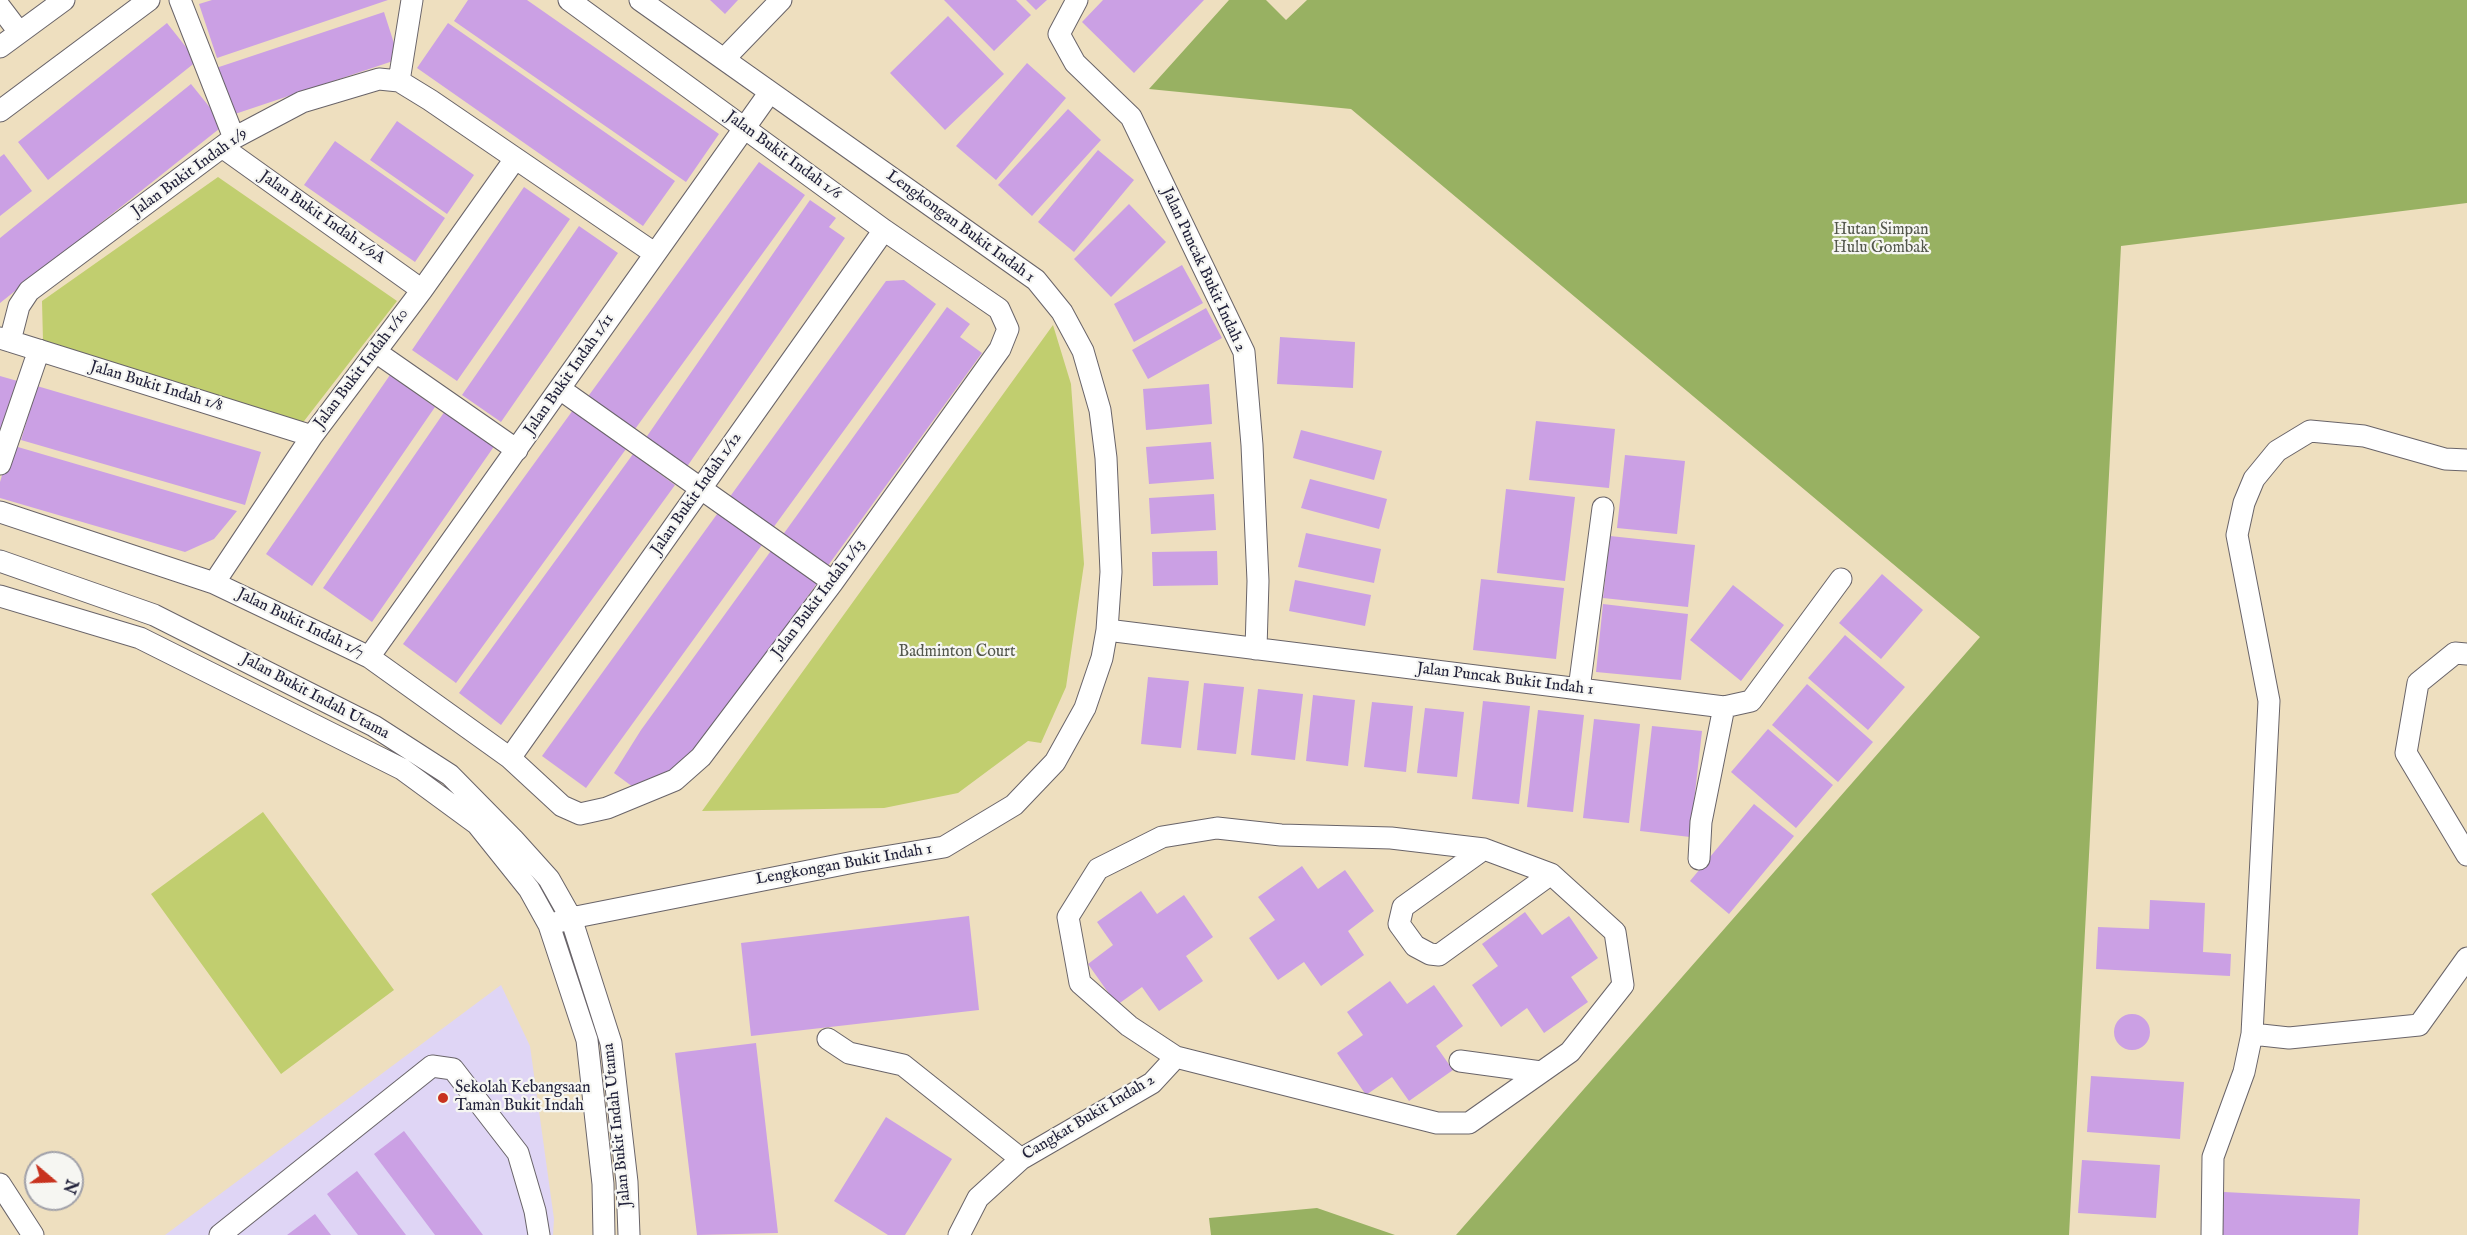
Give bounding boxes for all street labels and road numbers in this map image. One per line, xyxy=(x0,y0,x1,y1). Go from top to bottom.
street label: Jalan Bukit Indah 1/6 xyxy=(722,108,844,204)
street label: Jalan Bukit Indah 1/9 xyxy=(128,125,252,221)
street label: Jalan Bukit Indah 1/9A xyxy=(255,167,389,269)
street label: Lengkongan Bukit Indah 1 xyxy=(882,167,1038,287)
street label: Jalan Puncak Bukit Indah 2 xyxy=(1156,185,1250,355)
street label: Jalan Bukit Indah 1/10 xyxy=(311,305,413,433)
street label: Jalan Bukit Indah 1/11 xyxy=(521,311,619,439)
street label: Jalan Bukit Indah 1/8 xyxy=(87,358,225,416)
street label: Jalan Bukit Indah 1/12 xyxy=(648,429,746,559)
street label: Jalan Bukit Indah 1/13 xyxy=(768,536,870,662)
street label: Jalan Bukit Indah 1/7 xyxy=(233,585,367,663)
street label: Jalan Bukit Indah Utama xyxy=(238,650,392,744)
street label: Jalan Puncak Bukit Indah 1 xyxy=(1416,660,1594,700)
street label: Lengkongan Bukit Indah 1 xyxy=(754,840,934,890)
street label: Jalan Bukit Indah Utama xyxy=(600,1042,636,1208)
street label: Cangkat Bukit Indah 2 xyxy=(1019,1071,1159,1165)

